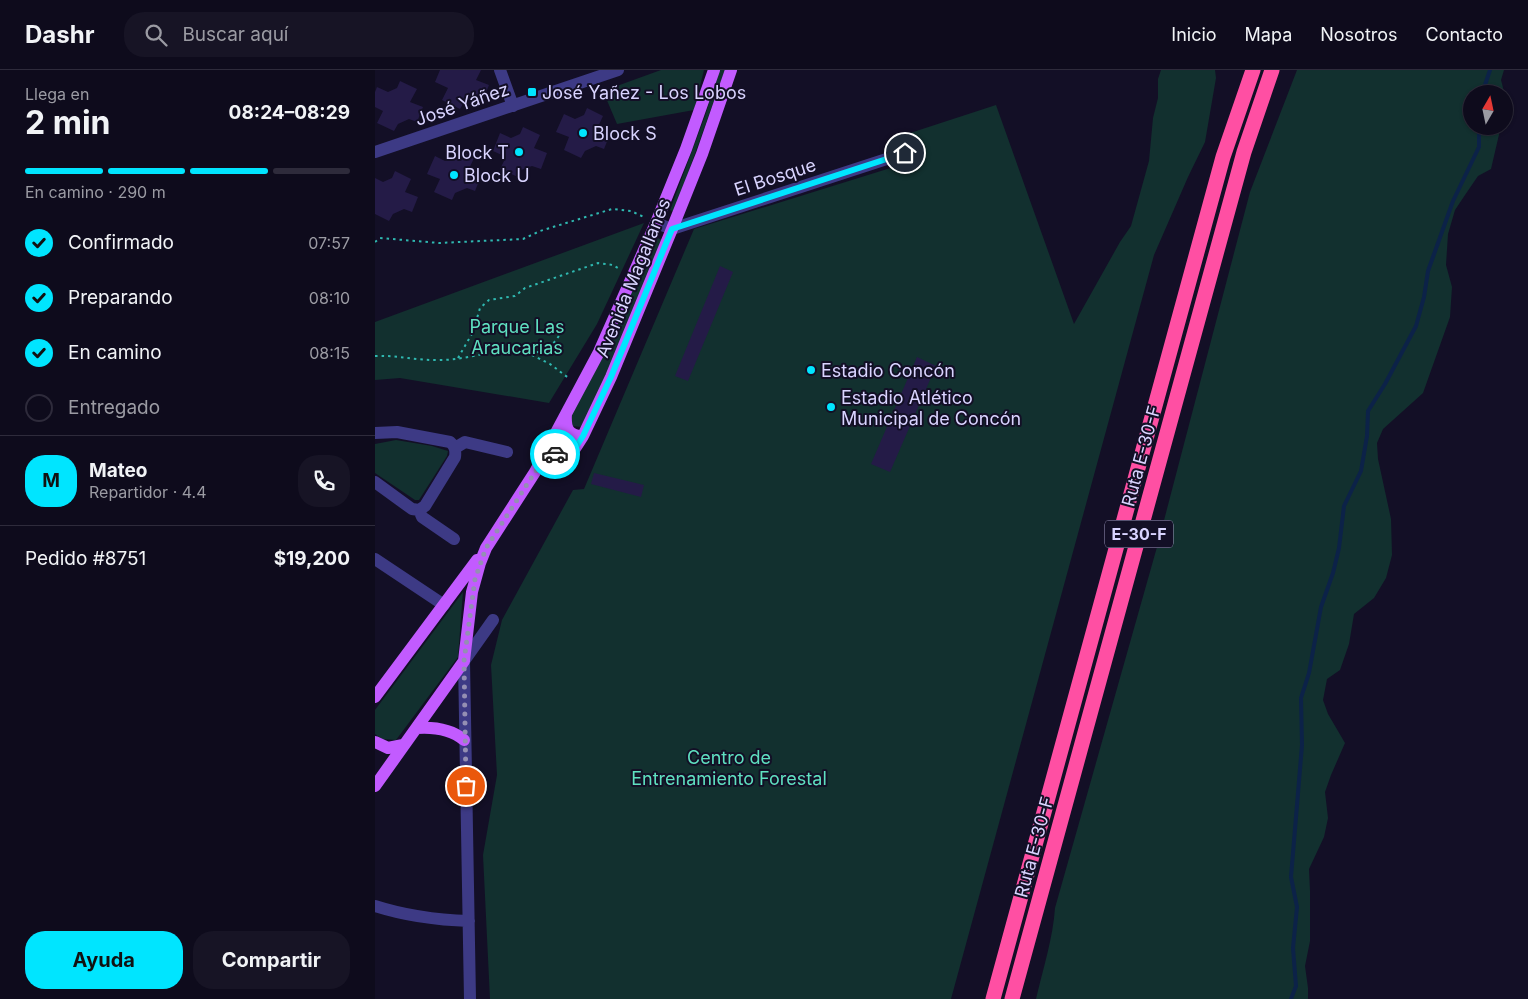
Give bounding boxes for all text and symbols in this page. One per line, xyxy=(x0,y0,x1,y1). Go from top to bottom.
search box xyxy=(124,12,474,57)
text: Dashr xyxy=(25,20,94,49)
icon: search xyxy=(142,21,170,49)
text: Buscar aquí xyxy=(182,23,288,46)
text: Inicio xyxy=(1171,24,1217,45)
text: Mapa xyxy=(1245,24,1292,45)
text: Nosotros xyxy=(1320,24,1398,45)
text: Contacto xyxy=(1426,24,1503,45)
street label: José Yáñez xyxy=(412,78,512,130)
place label: José Yañez - Los Lobos xyxy=(542,82,746,103)
text: Llega en xyxy=(25,84,89,104)
north arrow xyxy=(1463,85,1513,135)
map controls xyxy=(1463,85,1513,135)
marker: José Yañez - Los Lobos xyxy=(526,86,538,98)
text: 08:24–08:29 xyxy=(229,101,350,124)
text: 2 min xyxy=(25,103,111,142)
place label: Block S xyxy=(593,123,657,144)
marker: Block S xyxy=(577,127,589,139)
pin xyxy=(884,132,926,174)
icon: home xyxy=(891,139,919,167)
place label: Block T xyxy=(445,142,509,163)
marker: Block T xyxy=(513,146,525,158)
street label: El Bosque xyxy=(732,154,818,200)
place label: Block U xyxy=(464,165,530,186)
marker: Block U xyxy=(448,169,460,181)
text: En camino · 290 m xyxy=(25,182,166,202)
street label: Avenida Magallanes xyxy=(591,195,675,361)
icon: check xyxy=(25,229,53,257)
text: Confirmado xyxy=(68,231,174,254)
text: 07:57 xyxy=(308,233,350,253)
icon: check xyxy=(25,284,53,312)
text: Preparando xyxy=(68,286,173,309)
text: 08:10 xyxy=(309,288,350,308)
park label: Parque Las Araucarias xyxy=(469,316,565,358)
icon: check xyxy=(25,339,53,367)
text: En camino xyxy=(68,341,162,364)
text: 08:15 xyxy=(309,343,350,363)
place label: Estadio Concón xyxy=(821,360,955,381)
marker: Estadio Concón xyxy=(805,364,817,376)
place label: Estadio Atlético Municipal de Concón xyxy=(841,387,1021,429)
text: Entregado xyxy=(68,396,160,419)
marker: Estadio Atlético Municipal de Concón xyxy=(825,401,837,413)
street label: Ruta E-30-F xyxy=(1117,403,1165,509)
courier xyxy=(530,429,580,479)
icon: car xyxy=(541,440,569,468)
button: phone xyxy=(298,455,350,507)
text: Mateo xyxy=(89,459,147,482)
text: M xyxy=(42,469,60,492)
text: Repartidor · 4.4 xyxy=(89,482,206,502)
road number: E-30-F xyxy=(1105,520,1173,548)
text: Pedido #8751 xyxy=(25,547,146,570)
text: $19,200 xyxy=(274,547,350,570)
park label: Centro de Entrenamiento Forestal xyxy=(631,747,827,789)
pin xyxy=(445,765,487,807)
icon: bag xyxy=(452,772,480,800)
street label: Ruta E-30-F xyxy=(1010,794,1058,900)
button: Ayuda xyxy=(25,931,183,989)
button: Compartir xyxy=(193,931,350,989)

